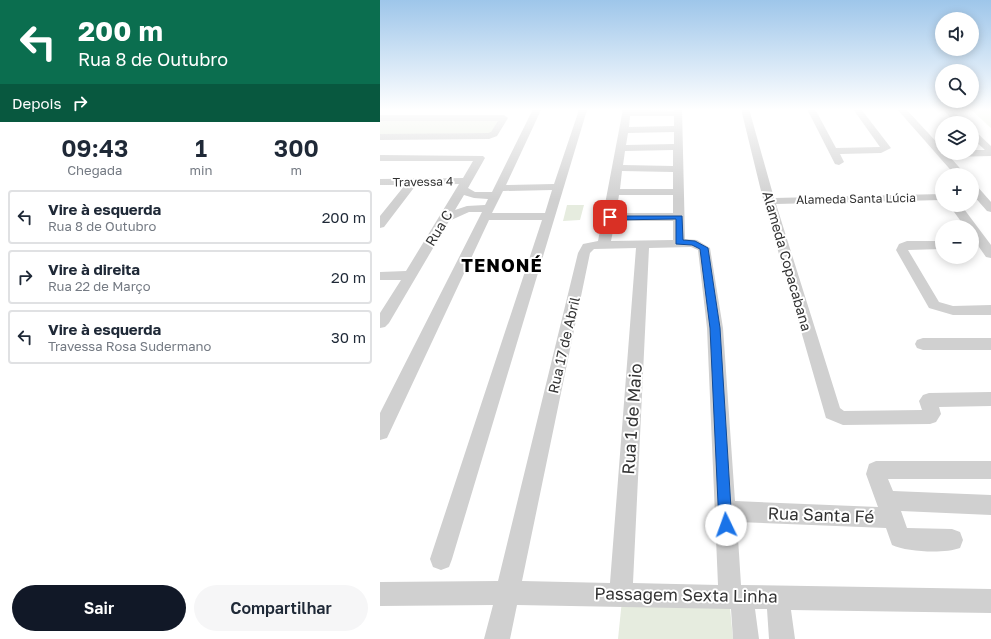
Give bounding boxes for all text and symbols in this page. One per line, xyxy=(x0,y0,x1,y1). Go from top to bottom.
map controls xyxy=(935,12,979,264)
button: sound xyxy=(935,12,979,56)
text: 200 m xyxy=(78,14,163,47)
icon: left xyxy=(12,16,64,68)
text: Rua 8 de Outubro xyxy=(78,48,228,70)
button: search xyxy=(935,64,979,108)
icon: right xyxy=(69,92,91,114)
text: Depois xyxy=(12,94,61,112)
button: layers xyxy=(935,116,979,160)
text: 09:43 xyxy=(61,133,128,162)
text: 1 xyxy=(195,133,207,162)
text: 300 xyxy=(274,133,319,162)
text: Chegada xyxy=(67,162,122,178)
text: min xyxy=(190,162,213,178)
text: m xyxy=(291,162,302,178)
button: + xyxy=(935,168,979,212)
street label: Travessa 4 xyxy=(392,173,453,190)
street label: Alameda Copacabana xyxy=(759,189,816,333)
street label: Alameda Santa Lúcia xyxy=(796,190,916,207)
text: Vire à esquerda xyxy=(48,200,161,218)
pin xyxy=(593,200,627,234)
icon: left xyxy=(14,206,36,228)
icon: arrive xyxy=(599,206,621,228)
street label: Rua C xyxy=(421,207,456,249)
text: 200 m xyxy=(322,208,366,226)
text: Rua 8 de Outubro xyxy=(48,218,156,234)
button: − xyxy=(935,220,979,264)
district label: TENONÉ xyxy=(461,254,543,276)
text: Vire à direita xyxy=(48,260,140,278)
icon: right xyxy=(14,266,36,288)
text: 20 m xyxy=(331,268,366,286)
text: Rua 22 de Março xyxy=(48,278,151,294)
street label: Rua 17 de Abril xyxy=(544,295,583,395)
text: Vire à esquerda xyxy=(48,320,161,338)
icon: left xyxy=(14,326,36,348)
text: 30 m xyxy=(331,328,366,346)
text: Travessa Rosa Sudermano xyxy=(48,338,211,354)
street label: Rua 1 de Maio xyxy=(617,363,646,475)
street label: Rua Santa Fé xyxy=(767,502,875,527)
position arrow xyxy=(705,504,747,546)
street label: Passagem Sexta Linha xyxy=(594,582,778,607)
button: Sair xyxy=(12,585,186,631)
button: Compartilhar xyxy=(194,585,368,631)

